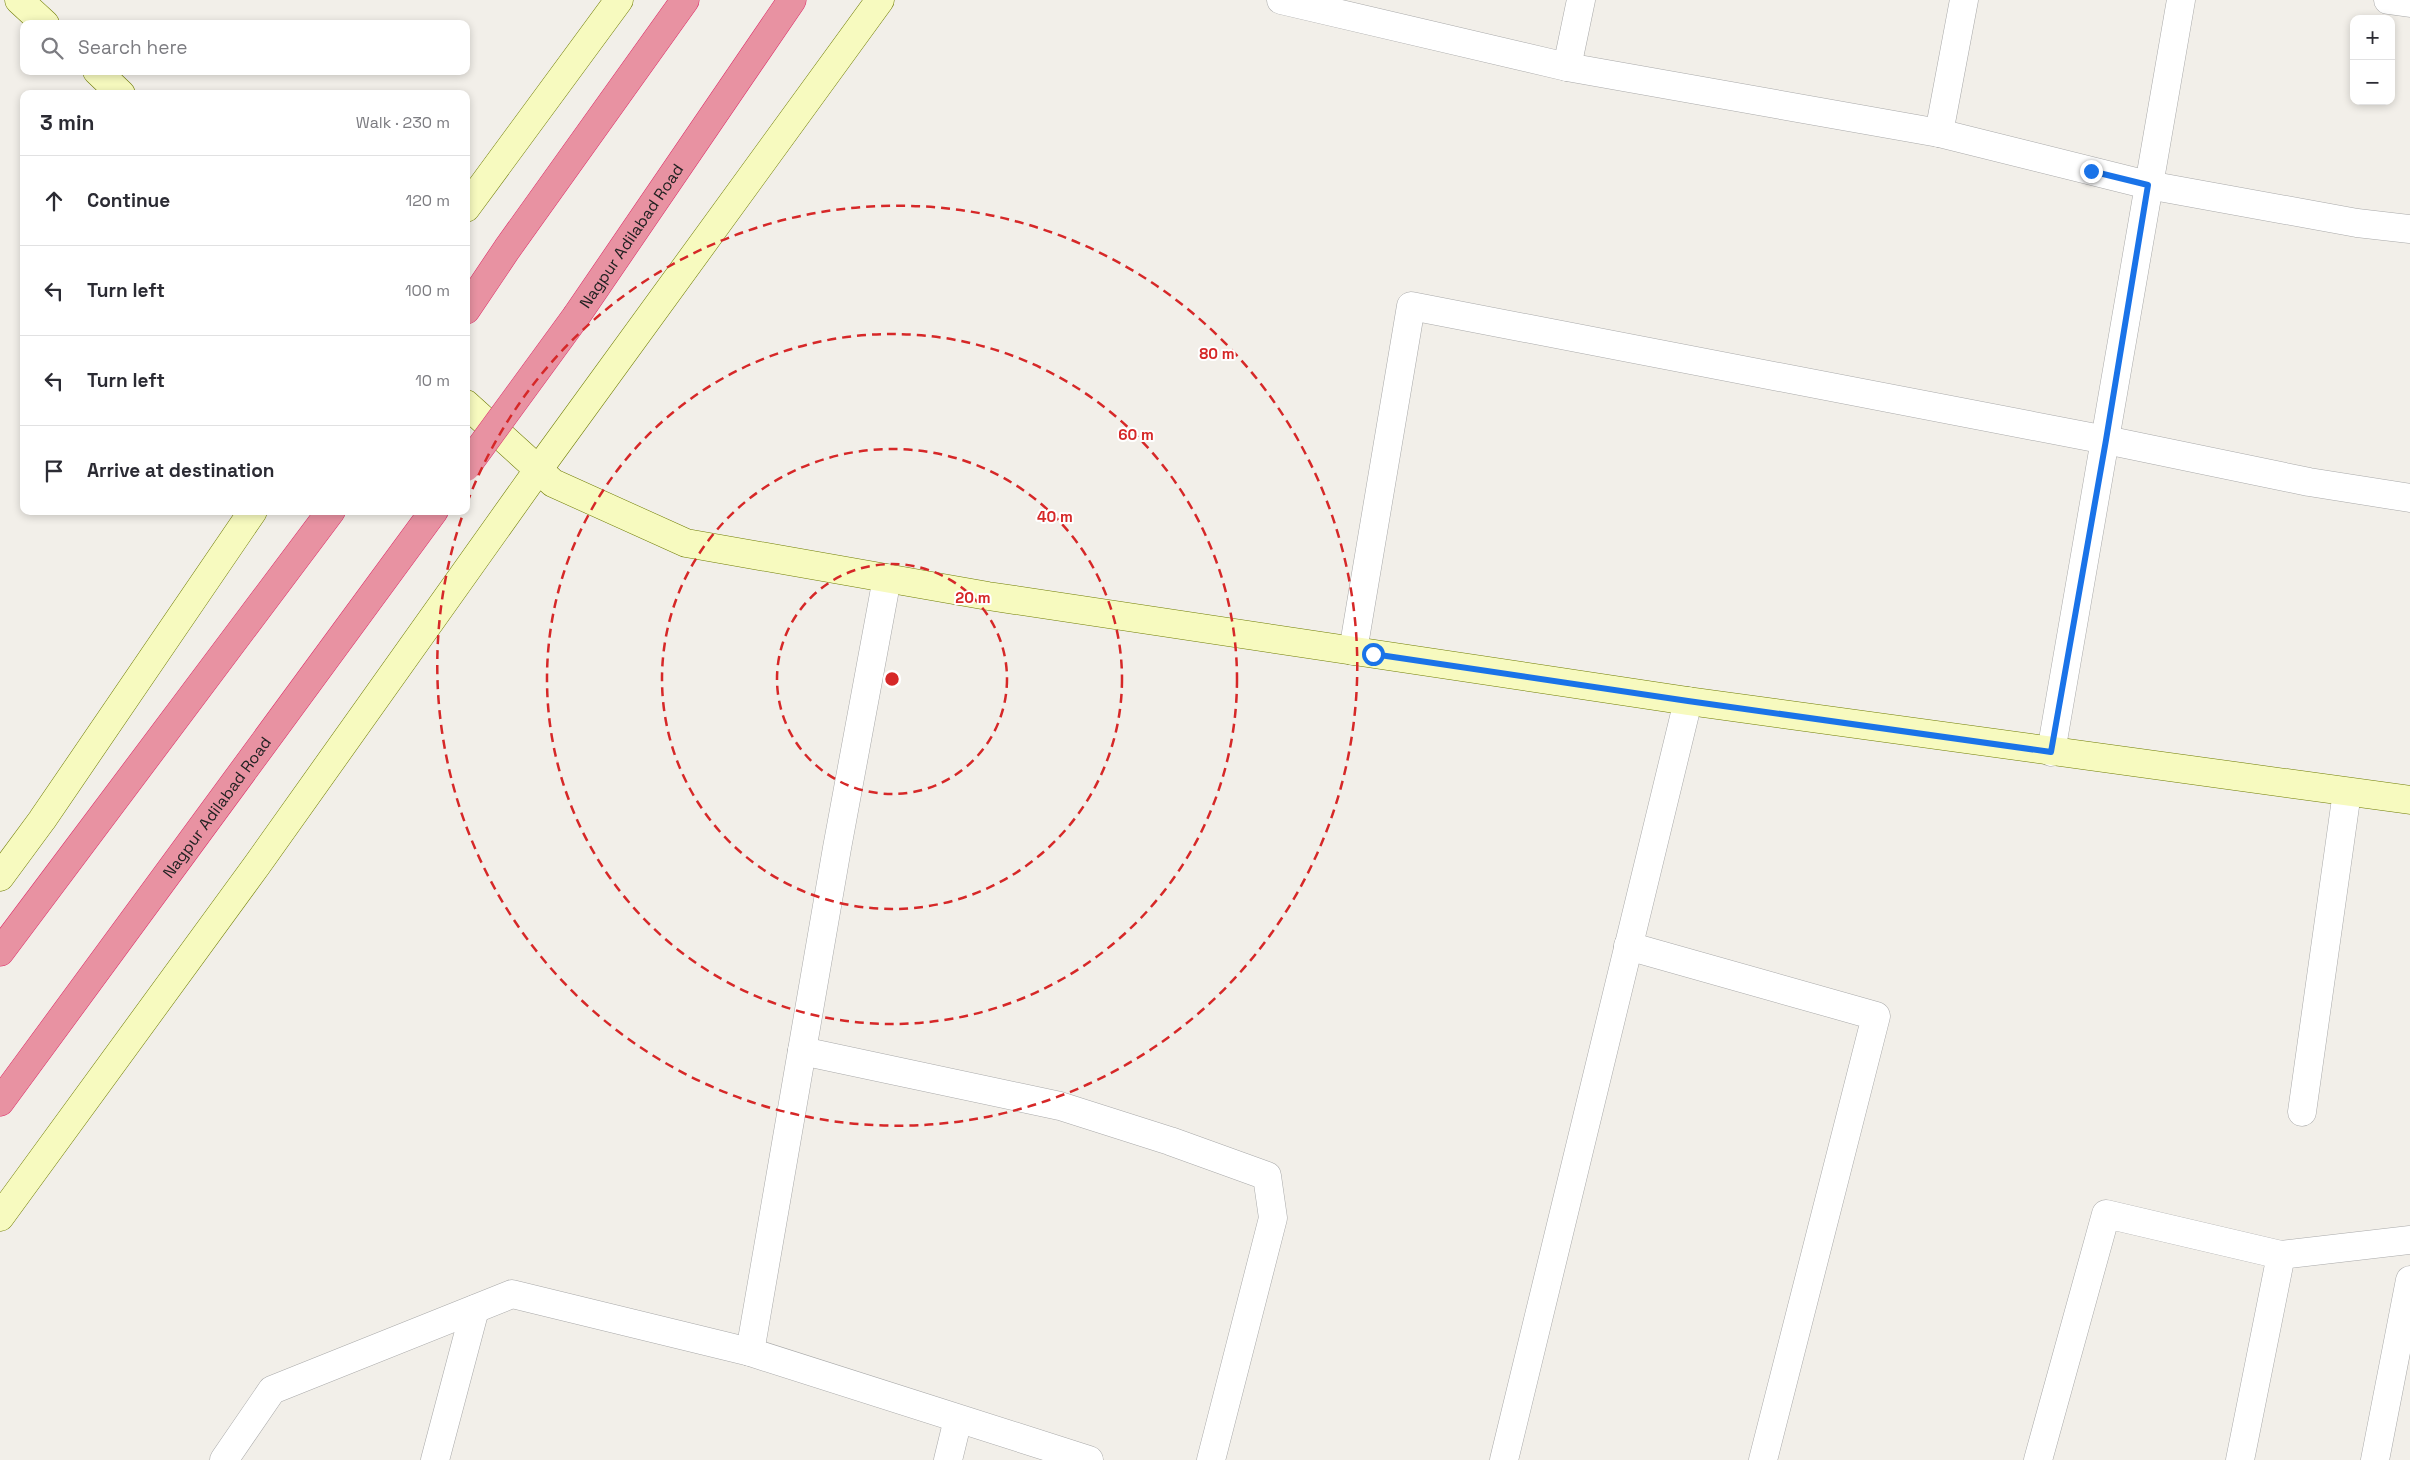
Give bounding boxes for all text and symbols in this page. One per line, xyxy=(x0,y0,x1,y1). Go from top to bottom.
map controls xyxy=(2350,15,2395,105)
button: + xyxy=(2350,15,2395,60)
search box xyxy=(20,20,470,75)
icon: search xyxy=(38,34,66,62)
text: Search here xyxy=(78,35,188,60)
button: − xyxy=(2350,60,2395,105)
text: 3 min xyxy=(40,109,95,136)
text: Walk · 230 m xyxy=(356,112,450,133)
street label: Nagpur Adilabad Road xyxy=(574,159,688,312)
route end xyxy=(2080,160,2103,183)
icon: ahead xyxy=(40,187,68,215)
text: Continue xyxy=(87,188,170,213)
text: 120 m xyxy=(406,190,450,211)
icon: left xyxy=(40,277,68,305)
text: Turn left xyxy=(87,278,165,303)
text: 100 m xyxy=(405,280,450,301)
text: 80 m xyxy=(1199,344,1235,363)
icon: left xyxy=(40,367,68,395)
text: Turn left xyxy=(87,368,165,393)
text: 10 m xyxy=(415,370,450,391)
text: 60 m xyxy=(1118,425,1154,444)
icon: arrive xyxy=(40,457,68,485)
text: Arrive at destination xyxy=(87,458,275,483)
text: 40 m xyxy=(1037,507,1073,526)
text: 20 m xyxy=(955,588,991,607)
route start xyxy=(1362,643,1385,666)
centre of rings xyxy=(883,670,901,688)
street label: Nagpur Adilabad Road xyxy=(158,732,276,882)

